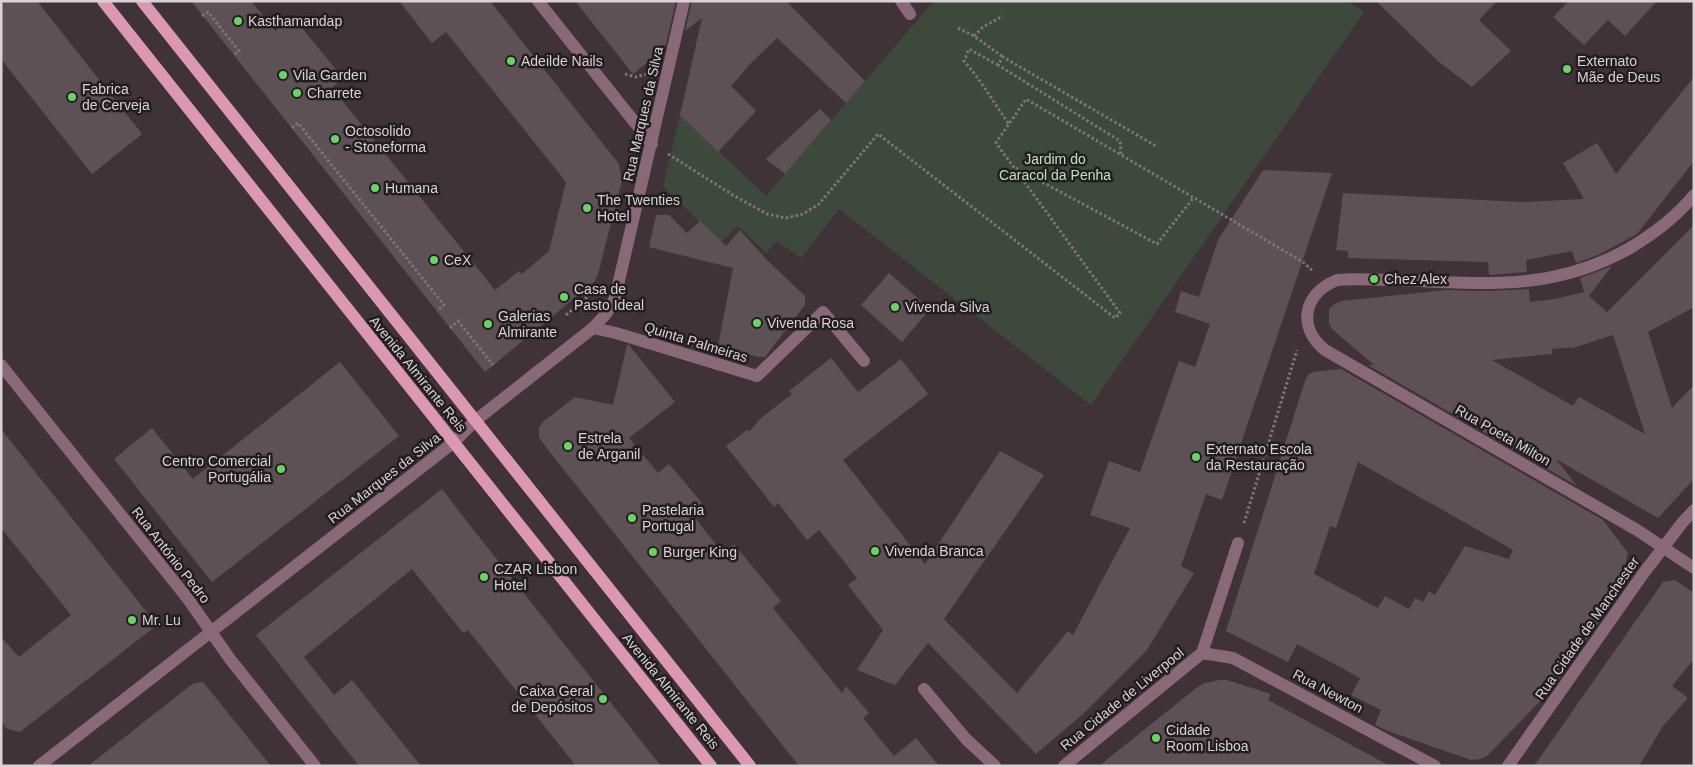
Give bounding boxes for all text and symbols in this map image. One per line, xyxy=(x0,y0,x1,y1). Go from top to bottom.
place label: Kasthamandap xyxy=(248,13,342,29)
marker: Kasthamandap xyxy=(232,15,244,27)
street label: Rua Marques da Silva xyxy=(620,45,666,183)
place label: Adeilde Nails xyxy=(521,53,603,69)
place label: Externato Mãe de Deus xyxy=(1577,53,1660,85)
marker: Adeilde Nails xyxy=(505,55,517,67)
marker: Externato Mãe de Deus xyxy=(1561,63,1573,75)
place label: Vila Garden xyxy=(293,67,367,83)
marker: Vila Garden xyxy=(277,69,289,81)
place label: Fabrica de Cerveja xyxy=(82,81,150,113)
place label: Charrete xyxy=(307,85,362,101)
marker: Charrete xyxy=(291,87,303,99)
marker: Fabrica de Cerveja xyxy=(66,91,78,103)
place label: Octosolido - Stoneforma xyxy=(345,123,426,155)
marker: Octosolido - Stoneforma xyxy=(329,133,341,145)
park label: Jardim do Caracol da Penha xyxy=(999,151,1111,183)
place label: Humana xyxy=(385,180,438,196)
marker: Humana xyxy=(369,182,381,194)
place label: The Twenties Hotel xyxy=(597,192,680,224)
marker: The Twenties Hotel xyxy=(581,202,593,214)
place label: CeX xyxy=(444,252,472,268)
marker: CeX xyxy=(428,254,440,266)
place label: Chez Alex xyxy=(1384,271,1447,287)
marker: Chez Alex xyxy=(1368,273,1380,285)
place label: Casa de Pasto Ideal xyxy=(574,281,644,313)
marker: Casa de Pasto Ideal xyxy=(558,291,570,303)
place label: Vivenda Silva xyxy=(905,299,990,315)
marker: Vivenda Silva xyxy=(889,301,901,313)
place label: Galerias Almirante xyxy=(498,308,557,340)
street label: Avenida Almirante Reis xyxy=(366,313,470,435)
place label: Vivenda Rosa xyxy=(767,315,854,331)
marker: Vivenda Rosa xyxy=(751,317,763,329)
marker: Galerias Almirante xyxy=(482,318,494,330)
street label: Quinta Palmeiras xyxy=(642,319,750,365)
street label: Rua Poeta Milton xyxy=(1452,401,1554,469)
street label: Rua Marques da Silva xyxy=(325,429,443,527)
place label: Estrela de Arganil xyxy=(578,430,640,462)
marker: Estrela de Arganil xyxy=(562,440,574,452)
place label: Externato Escola da Restauração xyxy=(1206,441,1312,473)
marker: Externato Escola da Restauração xyxy=(1190,451,1202,463)
place label: Centro Comercial Portugália xyxy=(162,453,271,485)
marker: Centro Comercial Portugália xyxy=(275,463,287,475)
place label: Pastelaria Portugal xyxy=(642,502,704,534)
street label: Rua António Pedro xyxy=(129,504,214,606)
marker: Pastelaria Portugal xyxy=(626,512,638,524)
place label: Vivenda Branca xyxy=(885,543,984,559)
place label: Burger King xyxy=(663,544,737,560)
marker: Vivenda Branca xyxy=(869,545,881,557)
marker: Burger King xyxy=(647,546,659,558)
street label: Rua Cidade de Manchester xyxy=(1532,553,1643,702)
place label: CZAR Lisbon Hotel xyxy=(494,561,577,593)
marker: CZAR Lisbon Hotel xyxy=(478,571,490,583)
place label: Mr. Lu xyxy=(142,612,181,628)
marker: Mr. Lu xyxy=(126,614,138,626)
street label: Avenida Almirante Reis xyxy=(619,630,723,752)
street label: Rua Cidade de Liverpool xyxy=(1057,644,1187,754)
street label: Rua Newton xyxy=(1290,666,1366,716)
place label: Caixa Geral de Depósitos xyxy=(511,683,593,715)
marker: Caixa Geral de Depósitos xyxy=(597,693,609,705)
place label: Cidade Room Lisboa xyxy=(1166,722,1249,754)
marker: Cidade Room Lisboa xyxy=(1150,732,1162,744)

